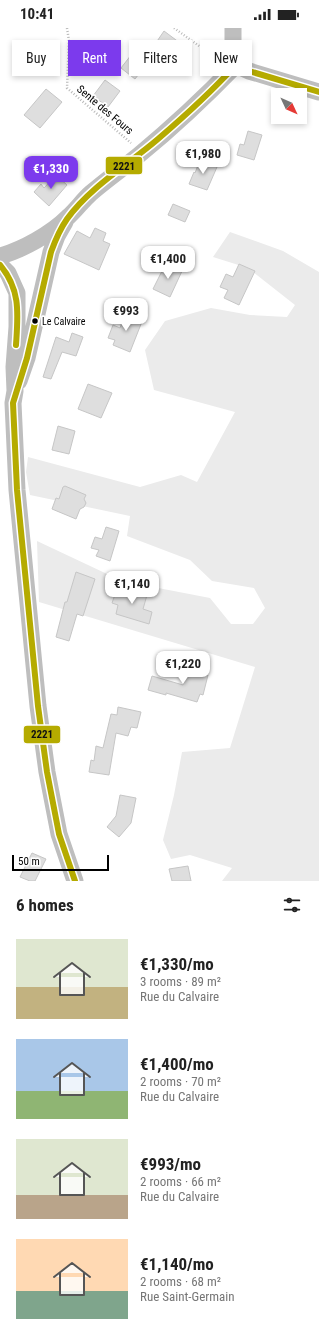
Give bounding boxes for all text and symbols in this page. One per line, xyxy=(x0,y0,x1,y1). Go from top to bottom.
text: 10:41 xyxy=(20,5,54,23)
chip: Buy xyxy=(12,40,60,76)
chip: Rent xyxy=(68,40,121,76)
chip: Filters xyxy=(129,40,192,76)
chip: New xyxy=(200,40,252,76)
street label: Sente des Fours xyxy=(74,83,136,137)
north arrow xyxy=(271,88,307,124)
map controls xyxy=(271,88,307,124)
pin: €1,980 xyxy=(170,141,236,175)
text: €1,980 xyxy=(185,146,221,161)
pin: €1,330 xyxy=(18,156,84,190)
line badge: 2221 xyxy=(105,156,143,175)
text: 2221 xyxy=(113,160,135,173)
text: €1,330 xyxy=(33,161,69,176)
pin: €1,400 xyxy=(135,246,201,280)
text: €1,400 xyxy=(150,251,186,266)
pin: €993 xyxy=(102,298,150,332)
text: €993 xyxy=(113,303,139,318)
marker: Le Calvaire xyxy=(30,316,40,326)
place label: Le Calvaire xyxy=(42,316,86,327)
pin: €1,140 xyxy=(99,571,165,605)
text: €1,140 xyxy=(114,576,150,591)
pin: €1,220 xyxy=(150,651,216,685)
text: €1,220 xyxy=(165,656,201,671)
line badge: 2221 xyxy=(23,725,61,744)
text: 2221 xyxy=(31,728,53,741)
scale bar xyxy=(12,853,109,872)
text: 50 m xyxy=(18,855,40,868)
icon: filters xyxy=(281,894,303,916)
text: 6 homes xyxy=(16,895,74,915)
text: €1,330/mo xyxy=(140,954,214,974)
icon: home xyxy=(48,955,96,1003)
text: 3 rooms · 89 m² xyxy=(140,974,221,989)
text: Rue du Calvaire xyxy=(140,989,219,1004)
text: €1,400/mo xyxy=(140,1054,214,1074)
icon: home xyxy=(48,1055,96,1103)
text: 2 rooms · 70 m² xyxy=(140,1074,221,1089)
text: Rue du Calvaire xyxy=(140,1089,219,1104)
text: €993/mo xyxy=(140,1154,201,1174)
icon: home xyxy=(48,1155,96,1203)
text: 2 rooms · 66 m² xyxy=(140,1174,221,1189)
text: Rue du Calvaire xyxy=(140,1189,219,1204)
text: €1,140/mo xyxy=(140,1254,214,1274)
icon: home xyxy=(48,1255,96,1303)
text: 2 rooms · 68 m² xyxy=(140,1274,221,1289)
text: Rue Saint-Germain xyxy=(140,1289,235,1304)

